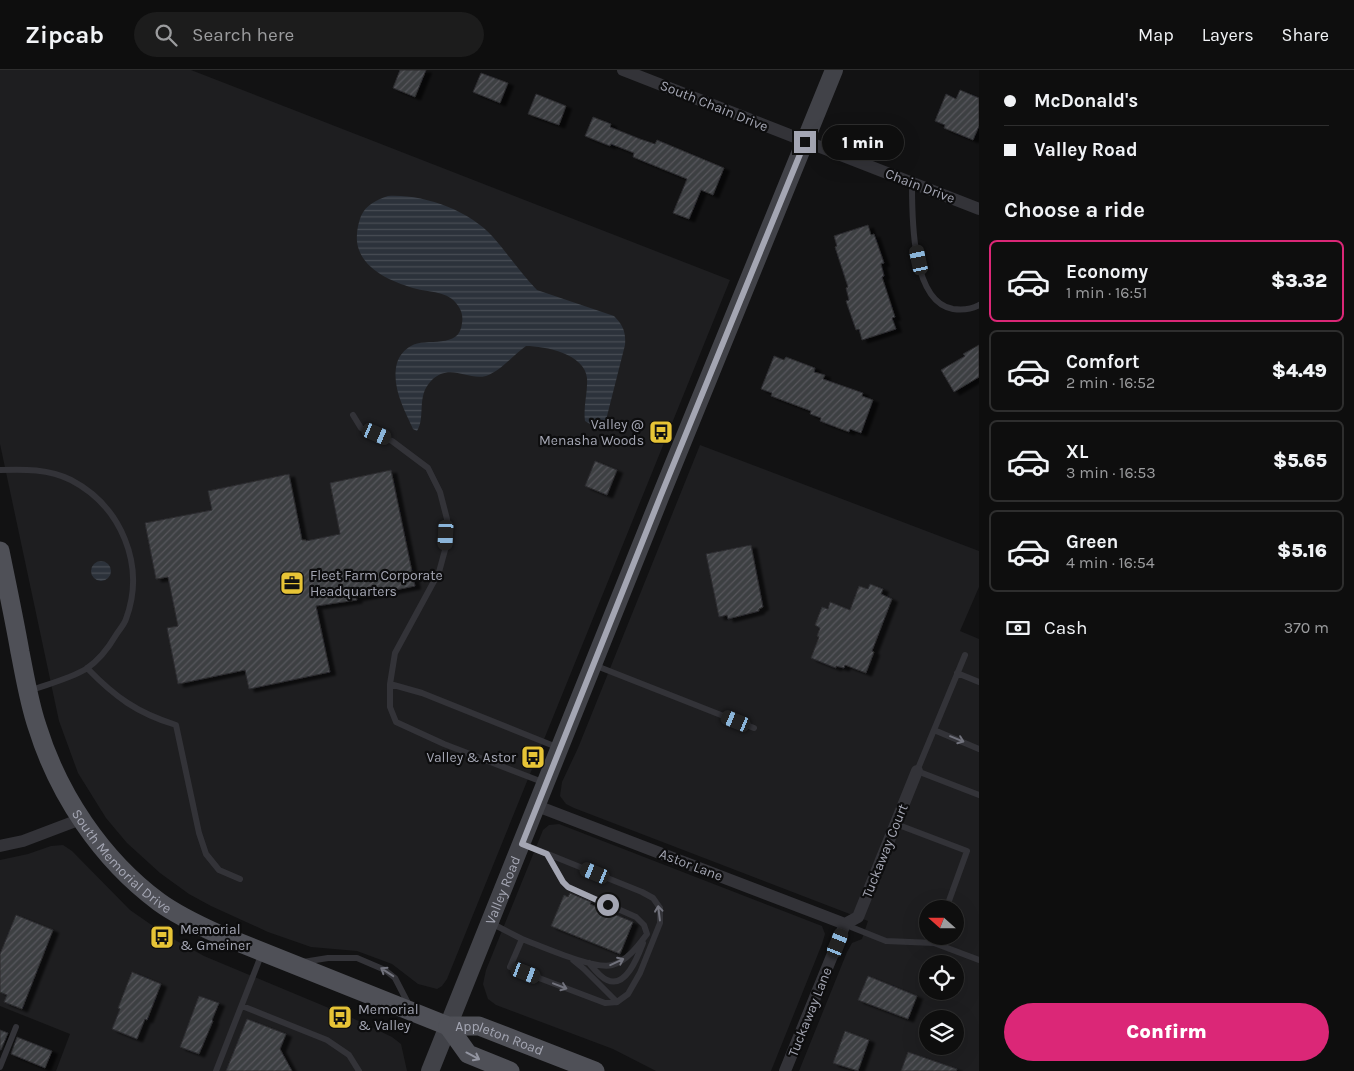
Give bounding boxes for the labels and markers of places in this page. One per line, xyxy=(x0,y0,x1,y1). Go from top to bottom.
place label: Valley @ Menasha Woods xyxy=(539,416,644,449)
bus stop icon: Valley @ Menasha Woods xyxy=(648,419,674,445)
place label: Fleet Farm Corporate Headquarters xyxy=(310,567,443,600)
office icon: Fleet Farm Corporate Headquarters xyxy=(279,570,305,596)
bus stop icon: Valley & Astor xyxy=(520,744,546,770)
place label: Valley & Astor xyxy=(426,749,517,766)
place label: Memorial & Gmeiner xyxy=(180,921,251,954)
bus stop icon: Memorial & Gmeiner xyxy=(149,924,175,950)
place label: Memorial & Valley xyxy=(358,1001,419,1034)
bus stop icon: Memorial & Valley xyxy=(327,1004,353,1030)

